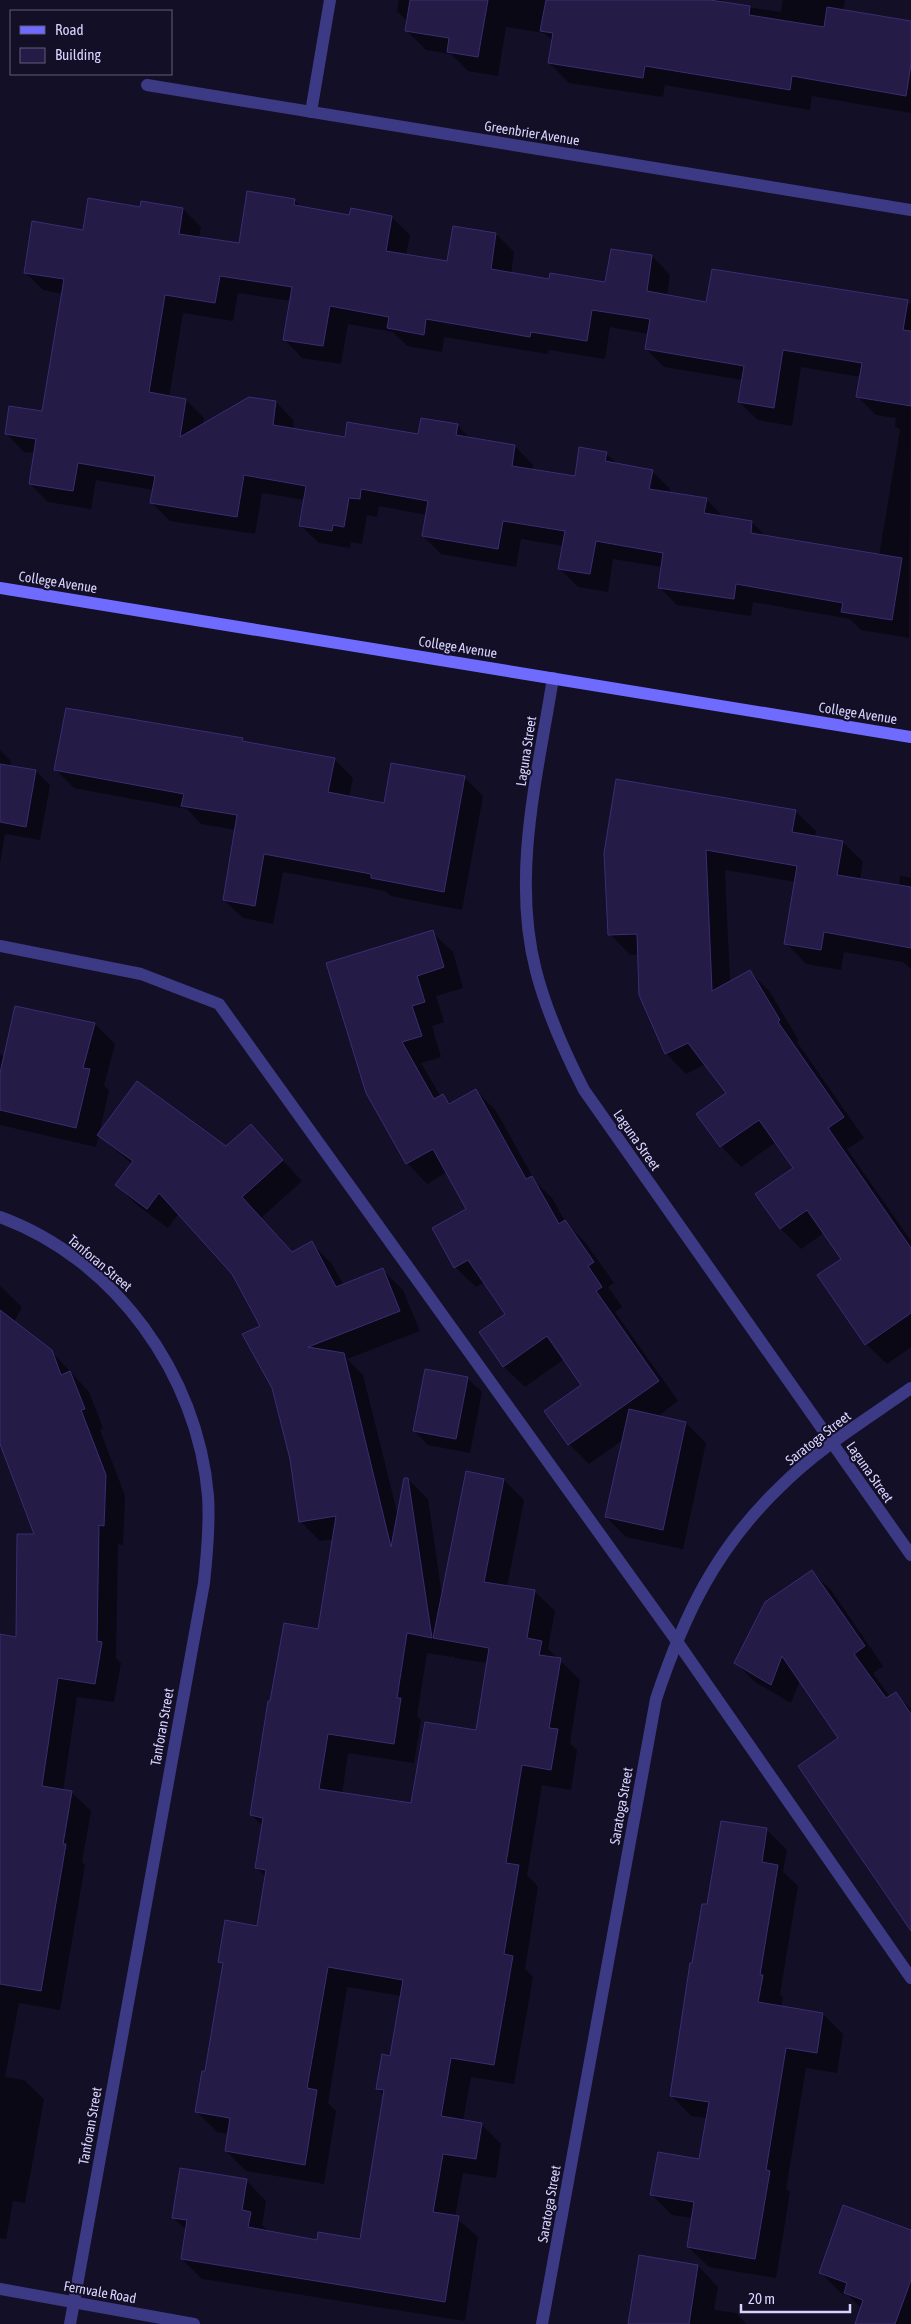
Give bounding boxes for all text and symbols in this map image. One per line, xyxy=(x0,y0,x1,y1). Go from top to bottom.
legend xyxy=(10,10,172,75)
text: Road xyxy=(55,21,84,38)
text: Building xyxy=(55,46,101,63)
street label: Greenbrier Avenue xyxy=(483,118,581,148)
street label: College Avenue xyxy=(18,568,98,596)
street label: College Avenue xyxy=(418,633,498,661)
street label: College Avenue xyxy=(818,699,898,727)
street label: Laguna Street xyxy=(513,715,539,787)
street label: Laguna Street xyxy=(610,1106,664,1174)
street label: Tanforan Street xyxy=(65,1232,135,1294)
street label: Saratoga Street xyxy=(782,1408,854,1468)
street label: Laguna Street xyxy=(843,1438,897,1506)
street label: Tanforan Street xyxy=(147,1687,177,1767)
street label: Saratoga Street xyxy=(606,1766,636,1846)
street label: Tanforan Street xyxy=(75,2086,105,2166)
street label: Saratoga Street xyxy=(534,2164,564,2244)
street label: Fernvale Road xyxy=(62,2278,138,2306)
scale bar xyxy=(741,2282,850,2314)
text: 20 m xyxy=(748,2290,775,2307)

